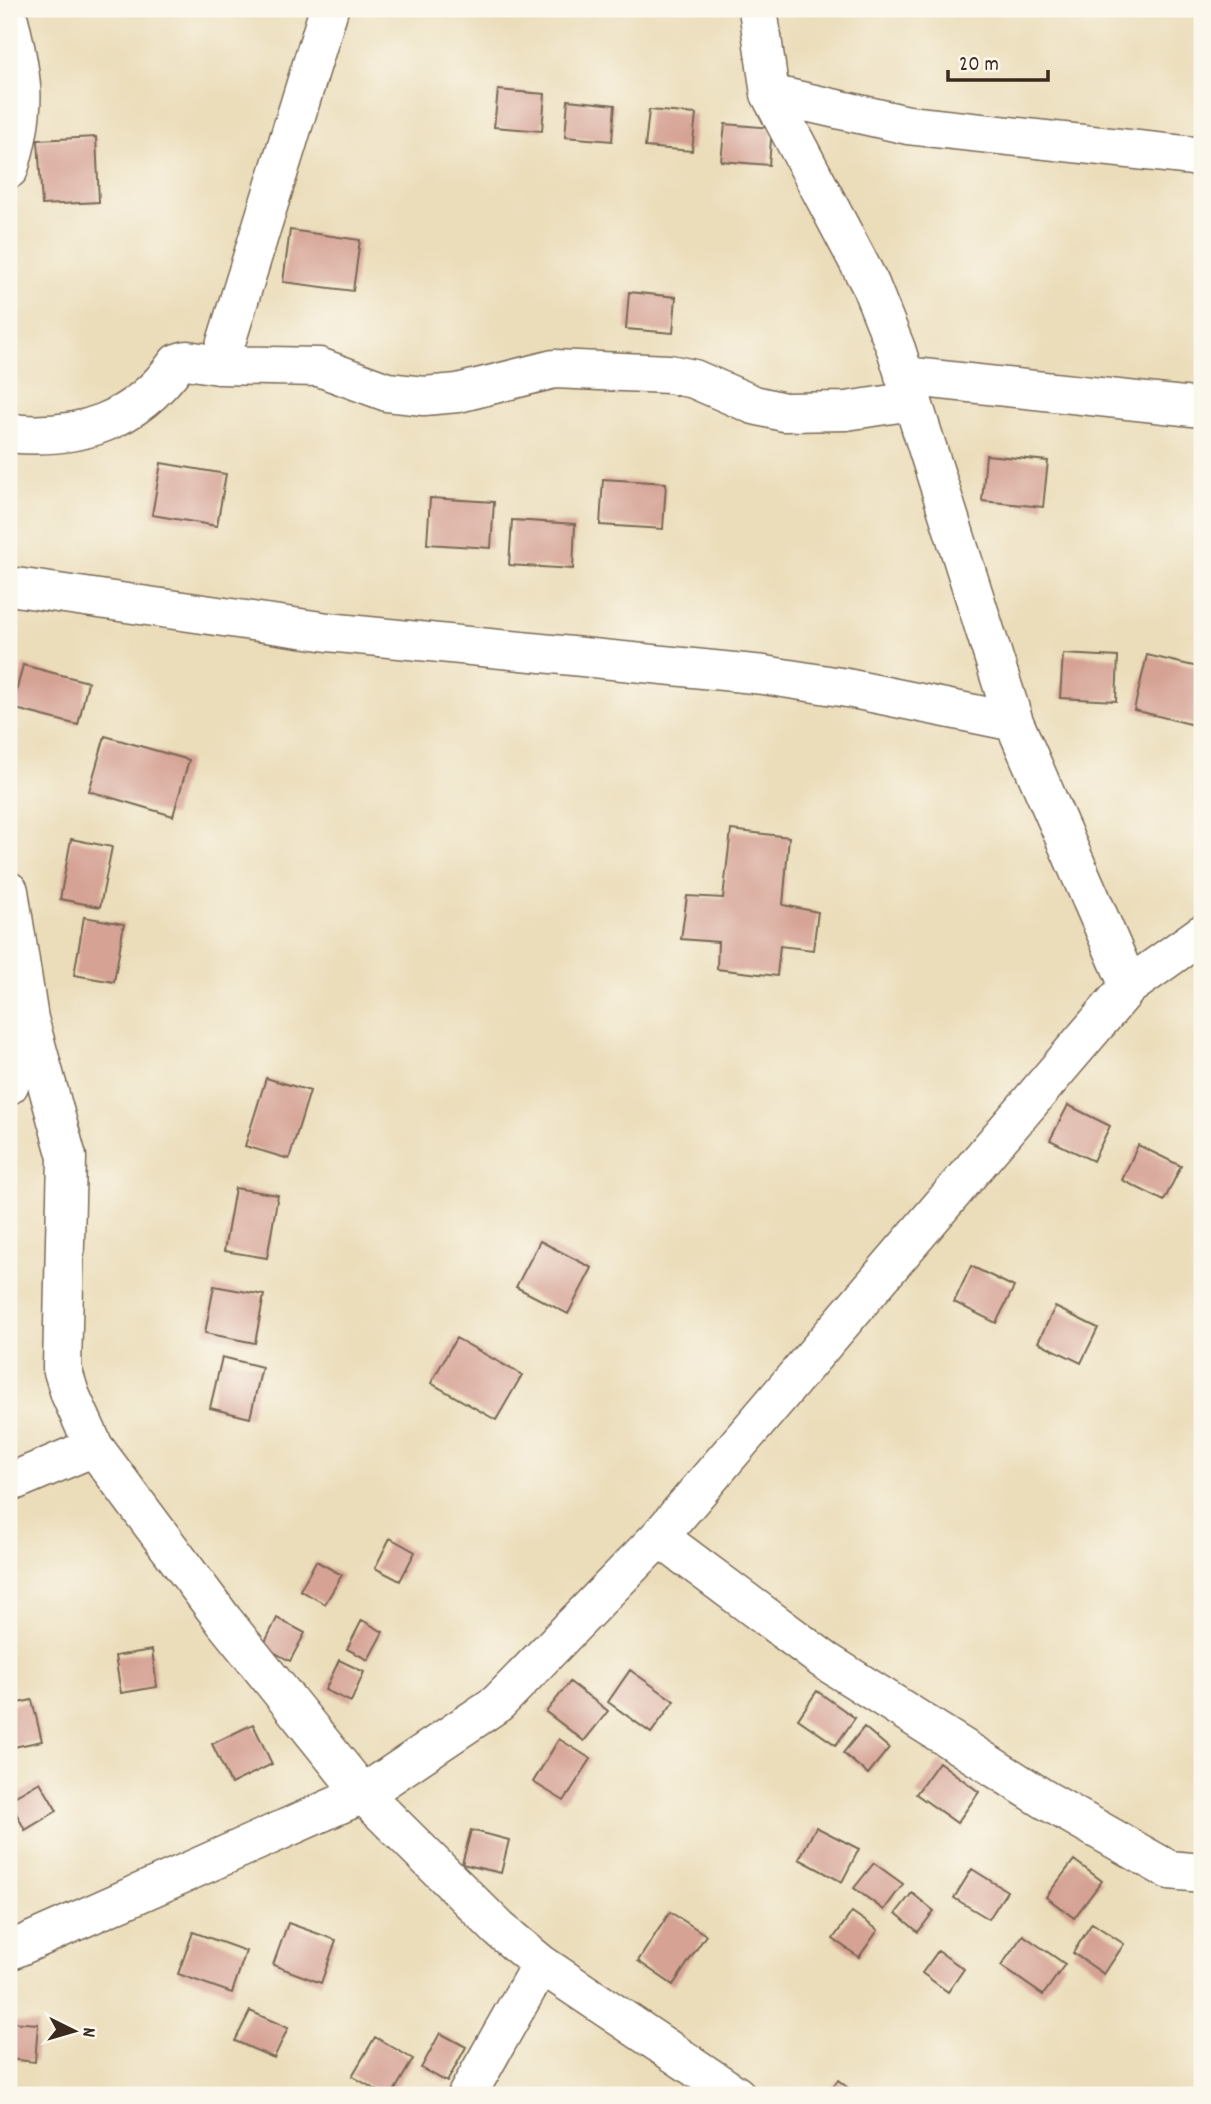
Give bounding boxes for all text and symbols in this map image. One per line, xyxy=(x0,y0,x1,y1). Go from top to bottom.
scale bar xyxy=(948,38,1048,82)
text: 20 m xyxy=(959,51,999,81)
north arrow xyxy=(38,1996,108,2066)
text: N xyxy=(74,2026,101,2038)

